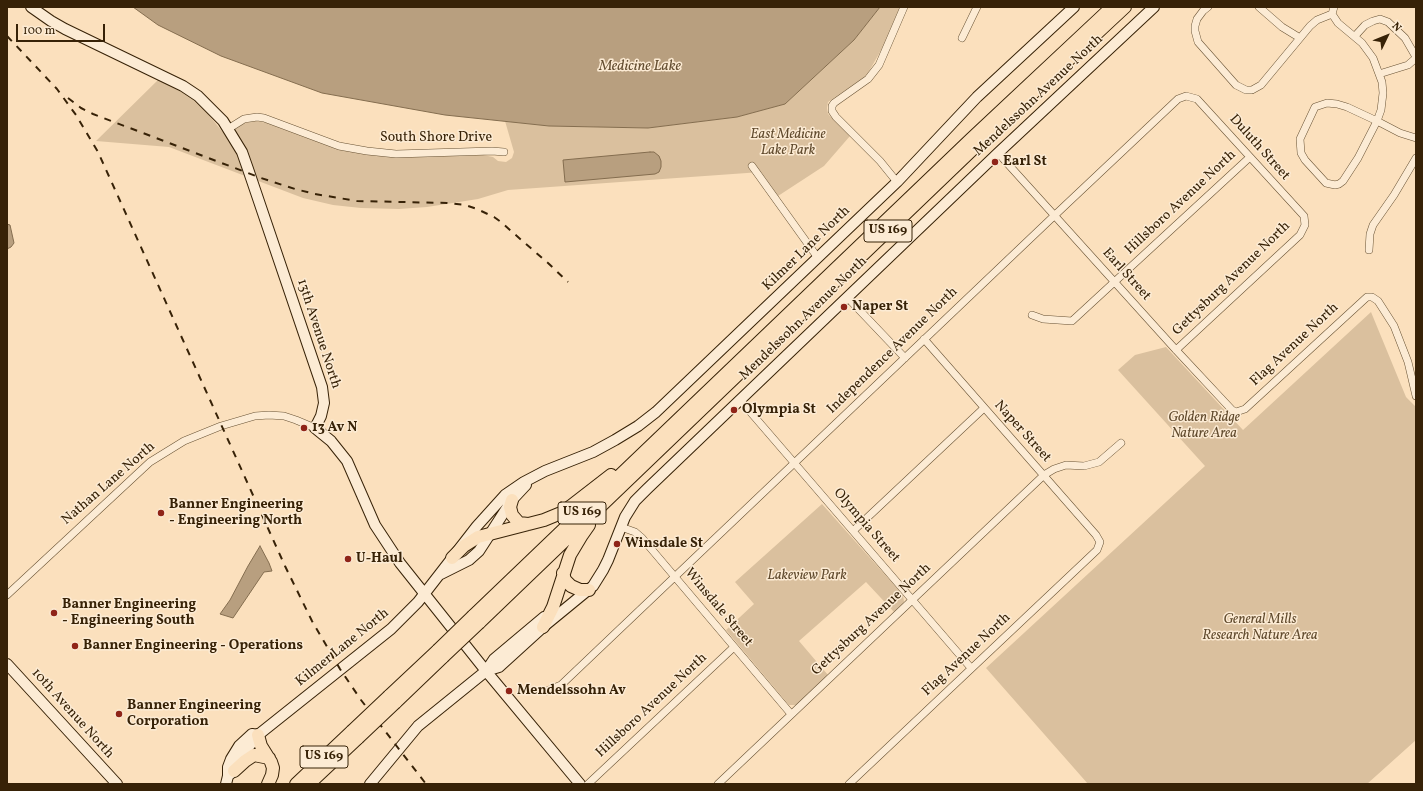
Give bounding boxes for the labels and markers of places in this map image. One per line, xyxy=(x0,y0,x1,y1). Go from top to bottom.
place label: Earl St xyxy=(1003,154,1047,170)
marker: Earl St xyxy=(990,157,1000,167)
place label: Naper St xyxy=(852,299,908,315)
marker: Naper St xyxy=(839,302,849,312)
place label: Olympia St xyxy=(742,402,816,418)
marker: Olympia St xyxy=(729,405,739,415)
place label: 13 Av N xyxy=(312,420,357,436)
marker: 13 Av N xyxy=(299,423,309,433)
place label: Banner Engineering - Engineering North xyxy=(169,497,303,530)
marker: Banner Engineering - Engineering North xyxy=(156,508,166,518)
place label: Winsdale St xyxy=(625,536,703,552)
marker: Winsdale St xyxy=(612,539,622,549)
place label: U-Haul xyxy=(356,551,403,567)
marker: U-Haul xyxy=(343,554,353,564)
place label: Banner Engineering - Engineering South xyxy=(62,597,196,630)
marker: Banner Engineering - Engineering South xyxy=(49,608,59,618)
place label: Banner Engineering - Operations xyxy=(83,638,303,654)
marker: Banner Engineering - Operations xyxy=(70,641,80,651)
place label: Mendelssohn Av xyxy=(517,683,626,699)
marker: Mendelssohn Av xyxy=(504,686,514,696)
place label: Banner Engineering Corporation xyxy=(127,698,261,730)
marker: Banner Engineering Corporation xyxy=(114,709,124,719)

